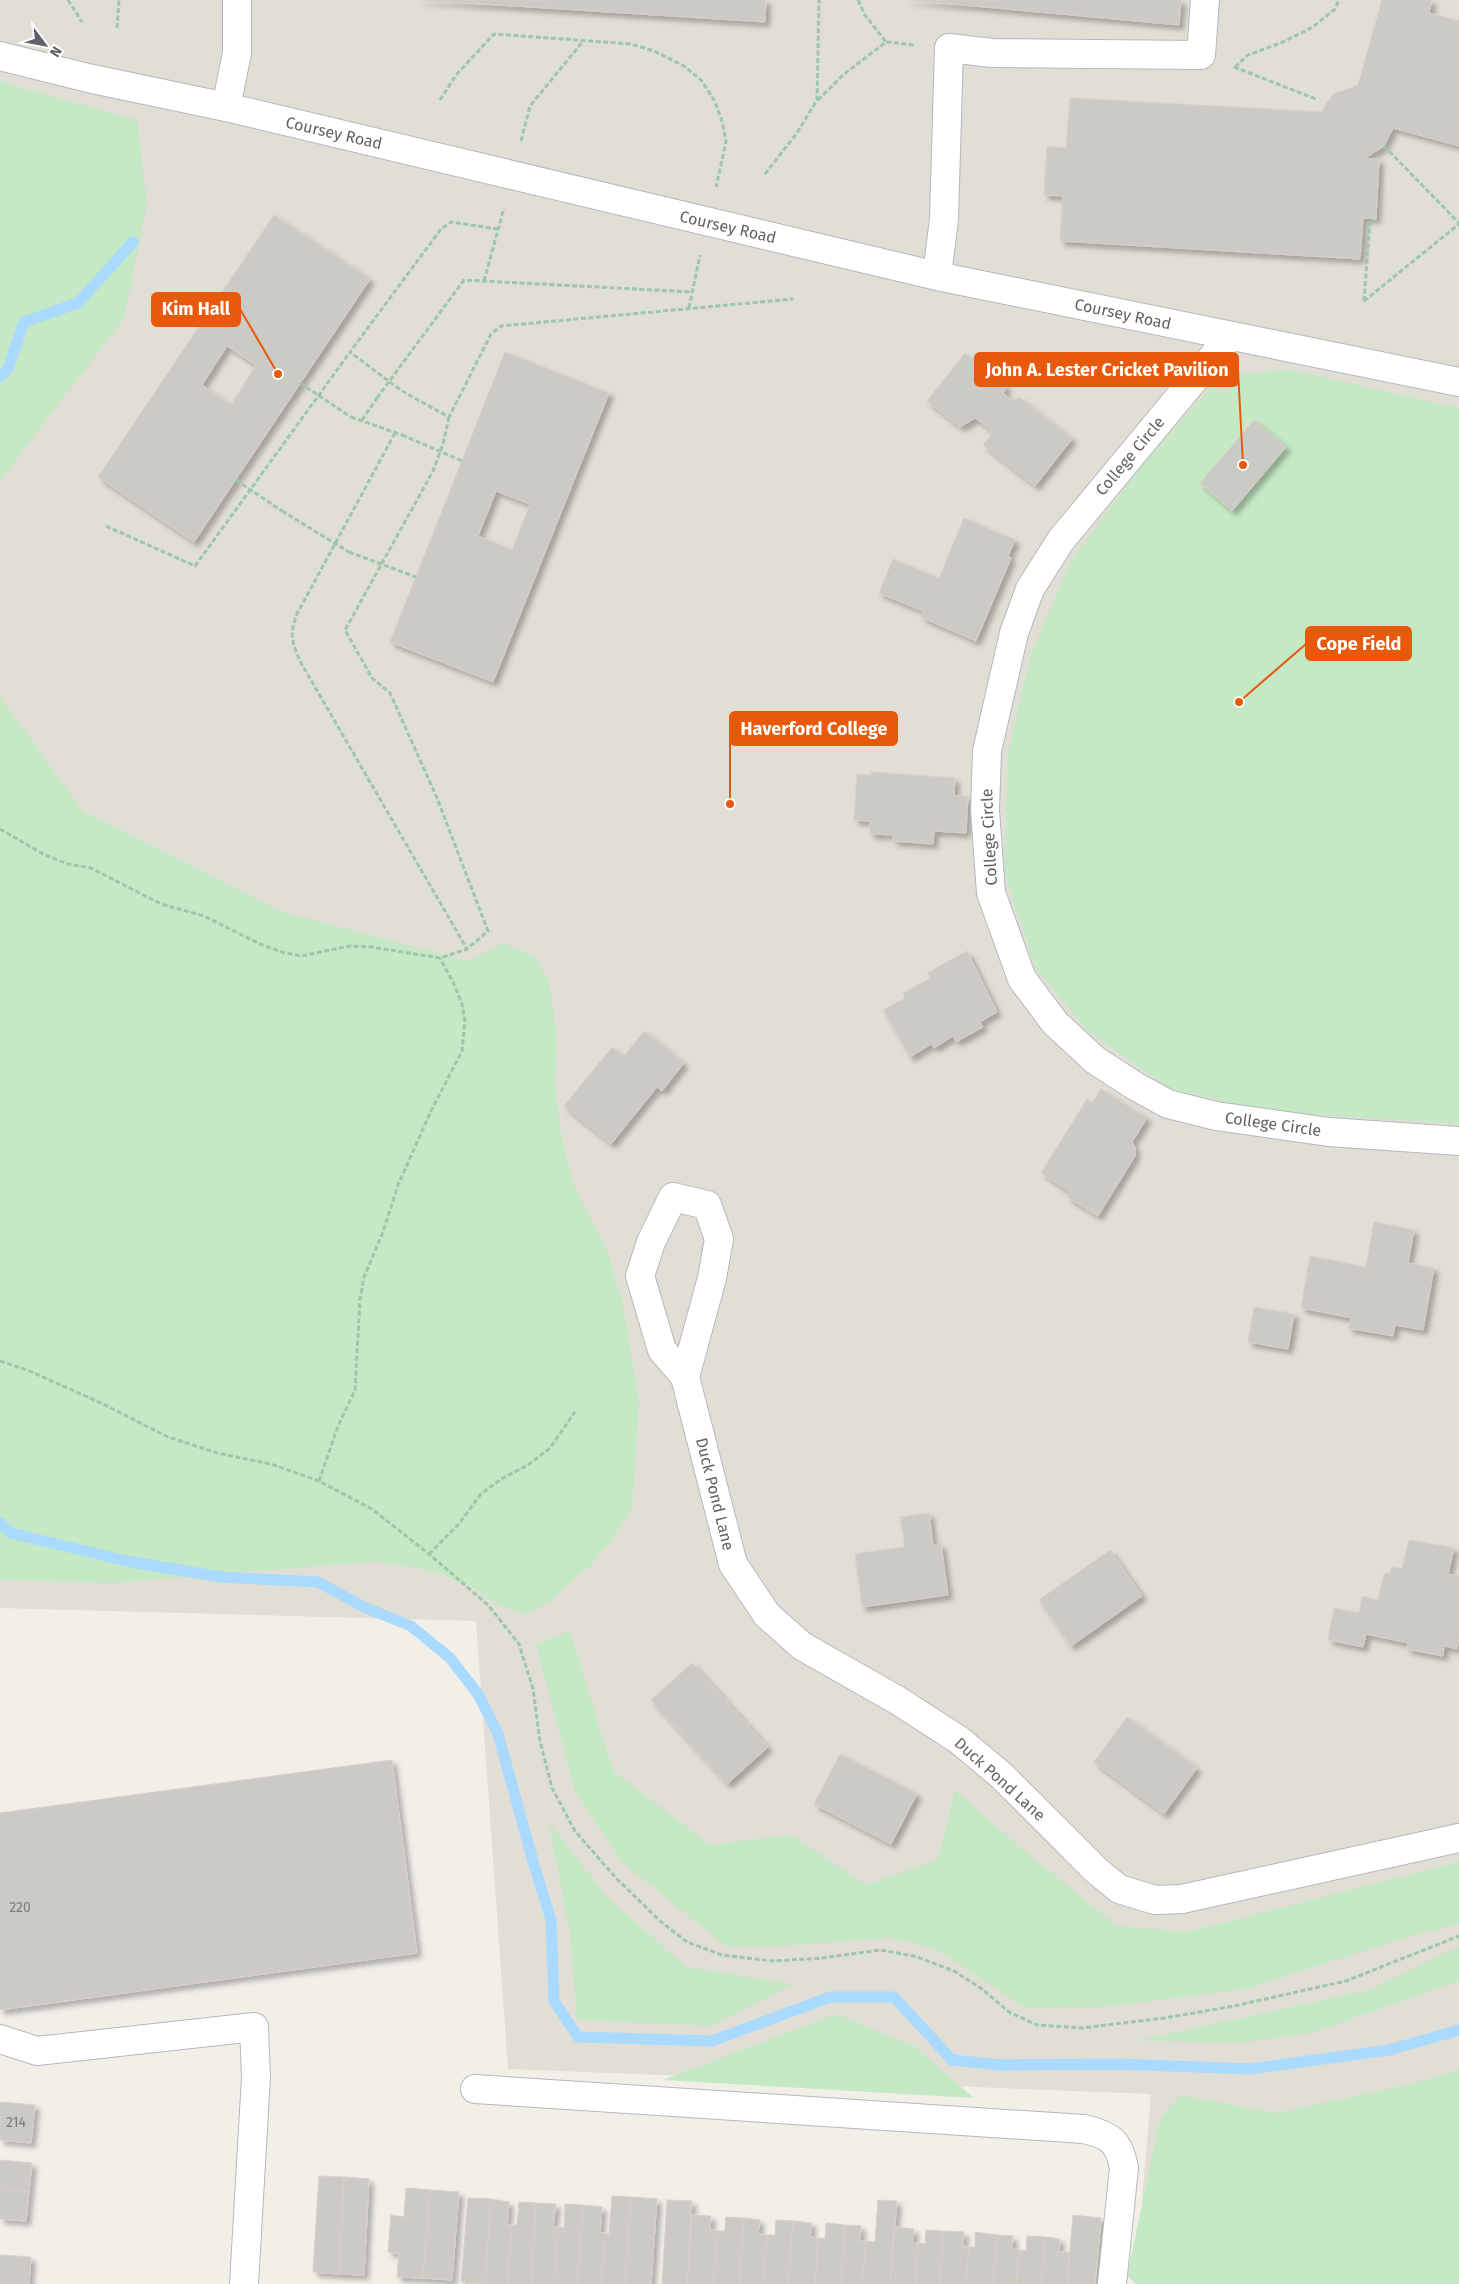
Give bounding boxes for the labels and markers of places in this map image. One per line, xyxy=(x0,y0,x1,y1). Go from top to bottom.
callout: Kim Hall xyxy=(152,293,240,326)
callout: John A. Lester Cricket Pavilion xyxy=(975,353,1238,386)
callout: Cope Field xyxy=(1306,627,1411,660)
callout: Haverford College xyxy=(730,712,897,745)

